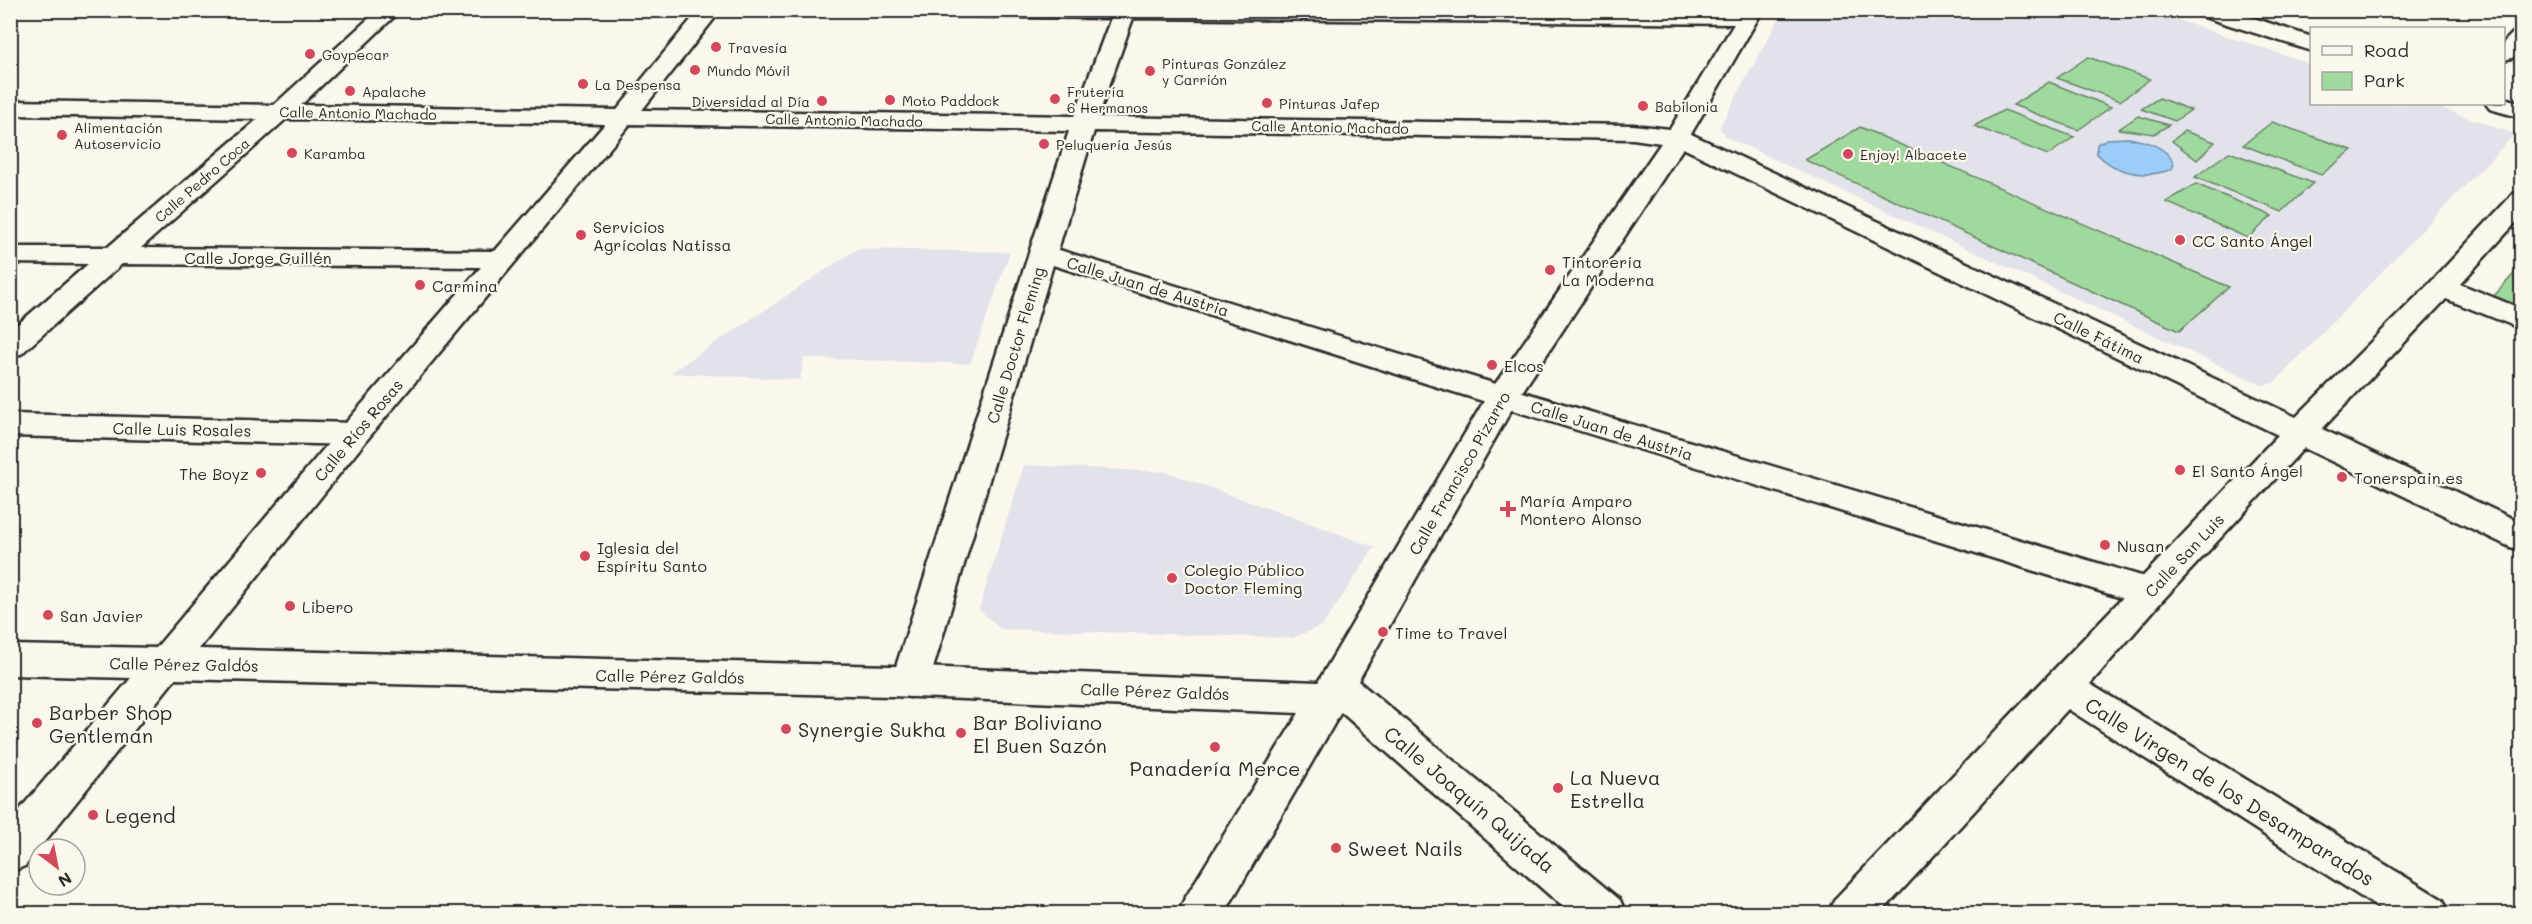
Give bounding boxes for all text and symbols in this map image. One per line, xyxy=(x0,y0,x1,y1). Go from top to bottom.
legend xyxy=(2310,27,2505,105)
place label: Travesía xyxy=(728,38,788,57)
text: Road xyxy=(2364,38,2409,62)
marker: Travesía xyxy=(709,40,723,54)
place label: Goypecar xyxy=(322,45,389,64)
marker: Goypecar xyxy=(303,47,317,61)
place label: Pinturas González y Carrión xyxy=(1162,54,1287,89)
place label: Mundo Móvil xyxy=(707,61,790,80)
marker: Mundo Móvil xyxy=(688,63,702,77)
marker: Pinturas González y Carrión xyxy=(1143,64,1157,78)
text: Park xyxy=(2364,68,2405,92)
place label: La Despensa xyxy=(595,75,681,94)
marker: La Despensa xyxy=(576,77,590,91)
place label: Apalache xyxy=(362,82,426,101)
place label: Frutería 6 Hermanos xyxy=(1067,82,1148,117)
marker: Apalache xyxy=(343,84,357,98)
place label: Moto Paddock xyxy=(902,91,999,110)
place label: Diversidad al Día xyxy=(692,92,810,111)
marker: Frutería 6 Hermanos xyxy=(1048,92,1062,106)
marker: Moto Paddock xyxy=(883,93,897,107)
marker: Diversidad al Día xyxy=(815,94,829,108)
place label: Pinturas Jafep xyxy=(1279,94,1380,113)
marker: Pinturas Jafep xyxy=(1260,96,1274,110)
place label: Babilonia xyxy=(1655,97,1718,116)
marker: Babilonia xyxy=(1636,99,1650,113)
street label: Calle Antonio Machado xyxy=(279,102,437,124)
street label: Calle Antonio Machado xyxy=(765,109,923,131)
street label: Calle Antonio Machado xyxy=(1251,116,1409,138)
place label: Alimentación Autoservicio xyxy=(74,118,163,153)
marker: Alimentación Autoservicio xyxy=(55,128,69,142)
street label: Calle Pedro Coca xyxy=(150,133,254,227)
place label: Peluquería Jesús xyxy=(1056,135,1172,154)
marker: Peluquería Jesús xyxy=(1037,137,1051,151)
place label: Karamba xyxy=(304,144,366,163)
place label: Enjoy! Albacete xyxy=(1860,145,1967,164)
marker: Karamba xyxy=(285,146,299,160)
marker: Enjoy! Albacete xyxy=(1841,147,1855,161)
place label: Servicios Agrícolas Natissa xyxy=(593,216,731,255)
marker: Servicios Agrícolas Natissa xyxy=(574,228,588,242)
place label: CC Santo Ángel xyxy=(2192,230,2313,251)
marker: CC Santo Ángel xyxy=(2173,233,2187,247)
street label: Calle Jorge Guillén xyxy=(184,247,332,268)
street label: Calle Juan de Austria xyxy=(1064,251,1232,321)
place label: Tintorería La Moderna xyxy=(1562,251,1655,290)
marker: Tintorería La Moderna xyxy=(1543,263,1557,277)
street label: Calle Doctor Fleming xyxy=(981,264,1049,426)
place label: Carmina xyxy=(432,275,498,296)
marker: Carmina xyxy=(413,278,427,292)
street label: Calle Fátima xyxy=(2050,306,2148,368)
place label: Elcos xyxy=(1504,355,1544,376)
marker: Elcos xyxy=(1485,358,1499,372)
street label: Calle Ríos Rosas xyxy=(309,374,407,486)
street label: Calle Francisco Pizarro xyxy=(1404,387,1514,559)
street label: Calle Juan de Austria xyxy=(1528,395,1696,465)
street label: Calle Luis Rosales xyxy=(113,417,251,441)
place label: El Santo Ángel xyxy=(2192,460,2303,481)
place label: The Boyz xyxy=(179,463,249,484)
marker: El Santo Ángel xyxy=(2173,463,2187,477)
marker: The Boyz xyxy=(254,466,268,480)
place label: Tonerspain.es xyxy=(2354,467,2463,488)
marker: Tonerspain.es xyxy=(2335,470,2349,484)
place label: María Amparo Montero Alonso xyxy=(1520,490,1641,529)
marker: María Amparo Montero Alonso xyxy=(1501,502,1515,516)
street label: Calle San Luis xyxy=(2140,509,2228,601)
place label: Nusan xyxy=(2117,535,2164,556)
place label: Iglesia del Espíritu Santo xyxy=(597,537,707,576)
marker: Nusan xyxy=(2098,538,2112,552)
marker: Iglesia del Espíritu Santo xyxy=(578,549,592,563)
place label: Colegio Público Doctor Fleming xyxy=(1184,559,1304,598)
marker: Colegio Público Doctor Fleming xyxy=(1165,571,1179,585)
place label: Libero xyxy=(302,596,353,617)
marker: Libero xyxy=(283,599,297,613)
place label: San Javier xyxy=(60,605,143,626)
marker: San Javier xyxy=(41,608,55,622)
place label: Time to Travel xyxy=(1395,622,1508,643)
marker: Time to Travel xyxy=(1376,625,1390,639)
street label: Calle Pérez Galdós xyxy=(109,652,259,676)
street label: Calle Pérez Galdós xyxy=(595,664,745,688)
street label: Calle Pérez Galdós xyxy=(1080,678,1230,704)
street label: Calle Virgen de los Desamparados xyxy=(2081,691,2379,891)
place label: Barber Shop Gentleman xyxy=(49,699,172,748)
place label: Bar Boliviano El Buen Sazón xyxy=(973,709,1107,758)
marker: Barber Shop Gentleman xyxy=(30,716,44,730)
place label: Synergie Sukha xyxy=(798,716,946,742)
street label: Calle Joaquín Quijada xyxy=(1379,720,1561,878)
marker: Synergie Sukha xyxy=(779,722,793,736)
marker: Bar Boliviano El Buen Sazón xyxy=(954,726,968,740)
marker: Panadería Merce xyxy=(1208,740,1222,754)
place label: Panadería Merce xyxy=(1130,755,1300,781)
place label: La Nueva Estrella xyxy=(1570,764,1661,813)
marker: La Nueva Estrella xyxy=(1551,781,1565,795)
place label: Legend xyxy=(105,802,176,828)
marker: Legend xyxy=(86,808,100,822)
place label: Sweet Nails xyxy=(1348,835,1463,861)
north arrow xyxy=(27,837,87,897)
marker: Sweet Nails xyxy=(1329,841,1343,855)
text: N xyxy=(54,868,76,892)

